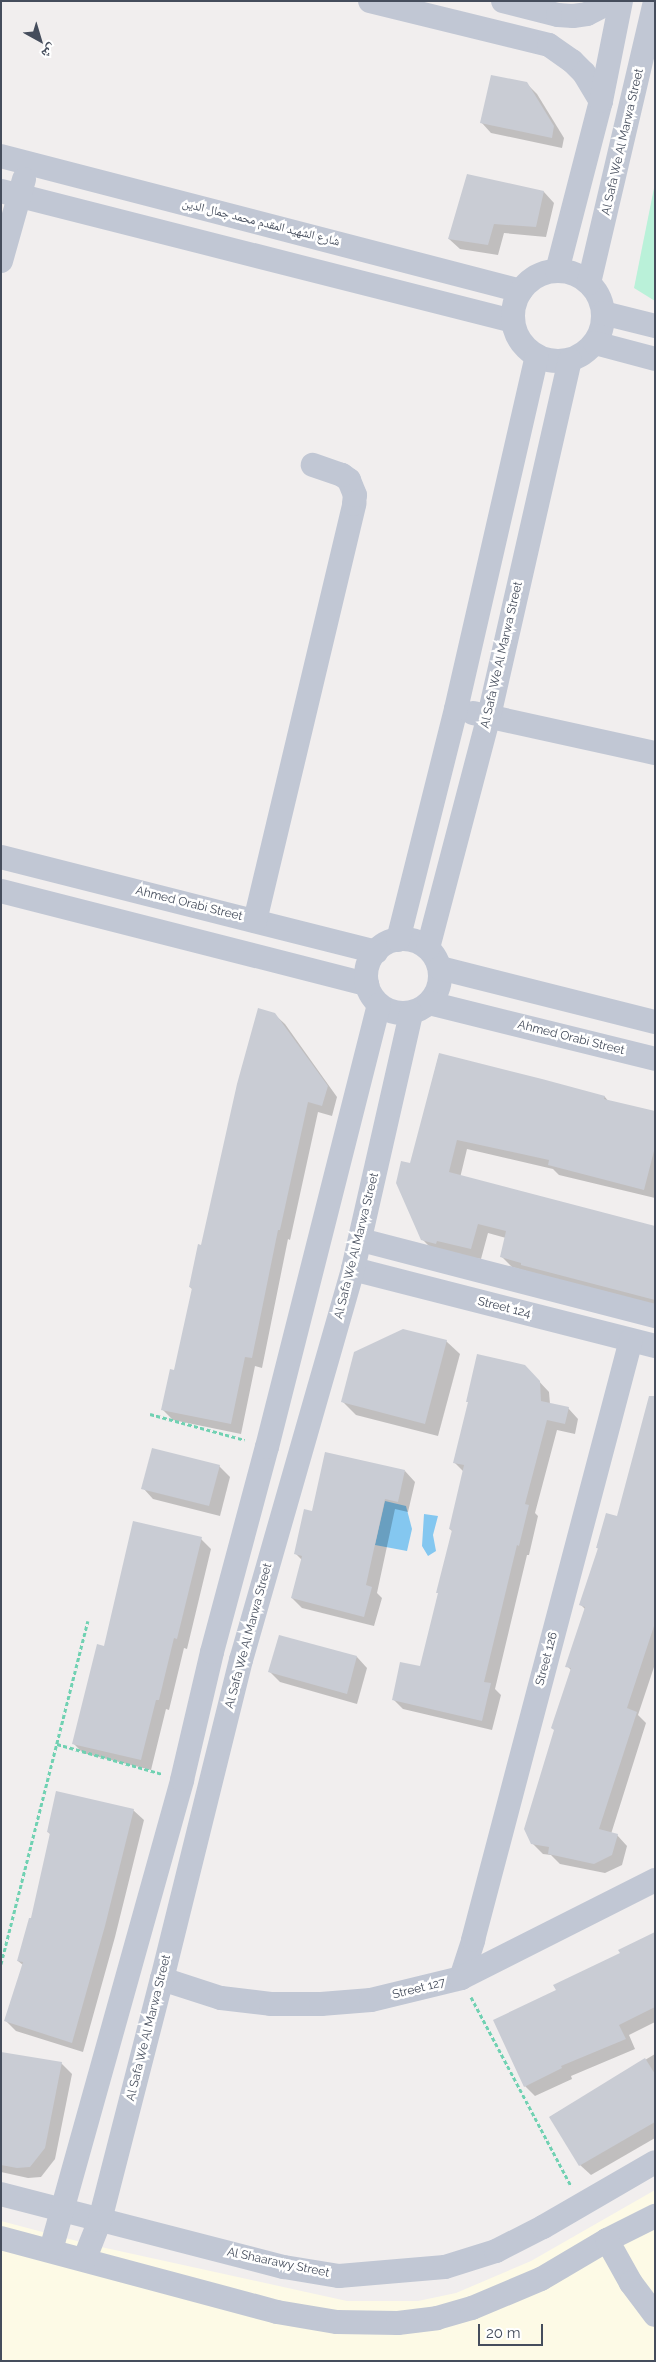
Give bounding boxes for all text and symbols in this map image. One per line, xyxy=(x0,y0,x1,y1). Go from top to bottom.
north arrow xyxy=(15,15,65,65)
text: ش xyxy=(39,41,60,63)
street label: Al Safa We Al Marwa Street xyxy=(599,66,647,218)
street label: شارع الشهيد المقدم محمد جمال الدين xyxy=(181,196,341,250)
street label: Al Safa We Al Marwa Street xyxy=(478,579,526,731)
street label: Ahmed Orabi Street xyxy=(134,884,244,924)
street label: Ahmed Orabi Street xyxy=(516,1018,626,1058)
street label: Al Safa We Al Marwa Street xyxy=(332,1171,382,1321)
street label: Street 124 xyxy=(476,1294,532,1322)
street label: Al Safa We Al Marwa Street xyxy=(222,1561,276,1711)
street label: Street 126 xyxy=(533,1631,561,1687)
street label: Al Safa We Al Marwa Street xyxy=(124,1953,174,2103)
street label: Street 127 xyxy=(391,1975,447,2003)
street label: Al Shaarawy Street xyxy=(225,2245,331,2281)
scale bar xyxy=(481,2314,546,2346)
text: 20 m xyxy=(486,2324,521,2342)

